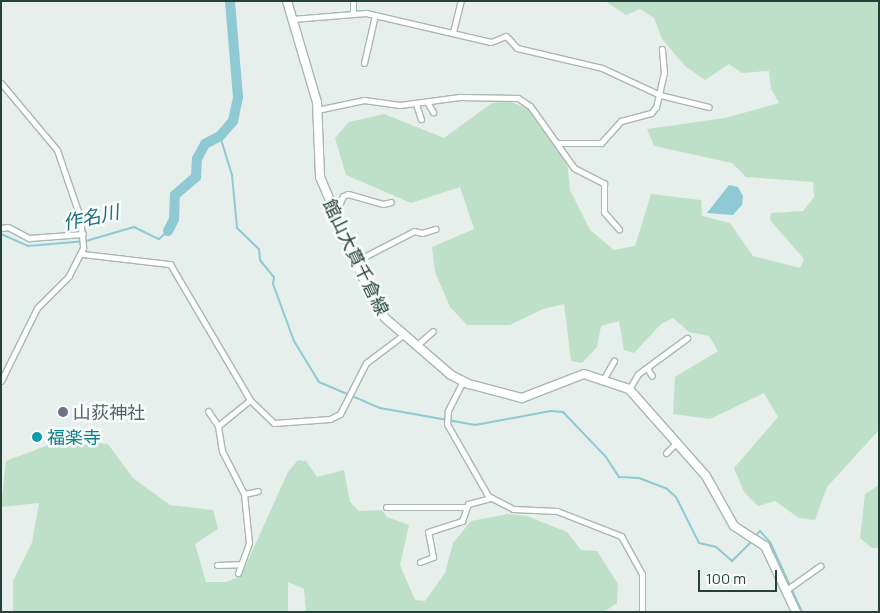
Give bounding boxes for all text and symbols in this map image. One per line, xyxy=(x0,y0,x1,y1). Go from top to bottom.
street label: 館山大貫千倉線 xyxy=(319,196,393,318)
water label: 作名川 xyxy=(61,201,121,235)
place label: 山荻神社 xyxy=(73,401,145,423)
marker: 山荻神社 xyxy=(57,406,69,418)
place label: 福楽寺 xyxy=(47,426,101,448)
marker: 福楽寺 xyxy=(31,431,43,443)
scale bar xyxy=(700,560,779,592)
text: 100 m xyxy=(706,568,746,589)

